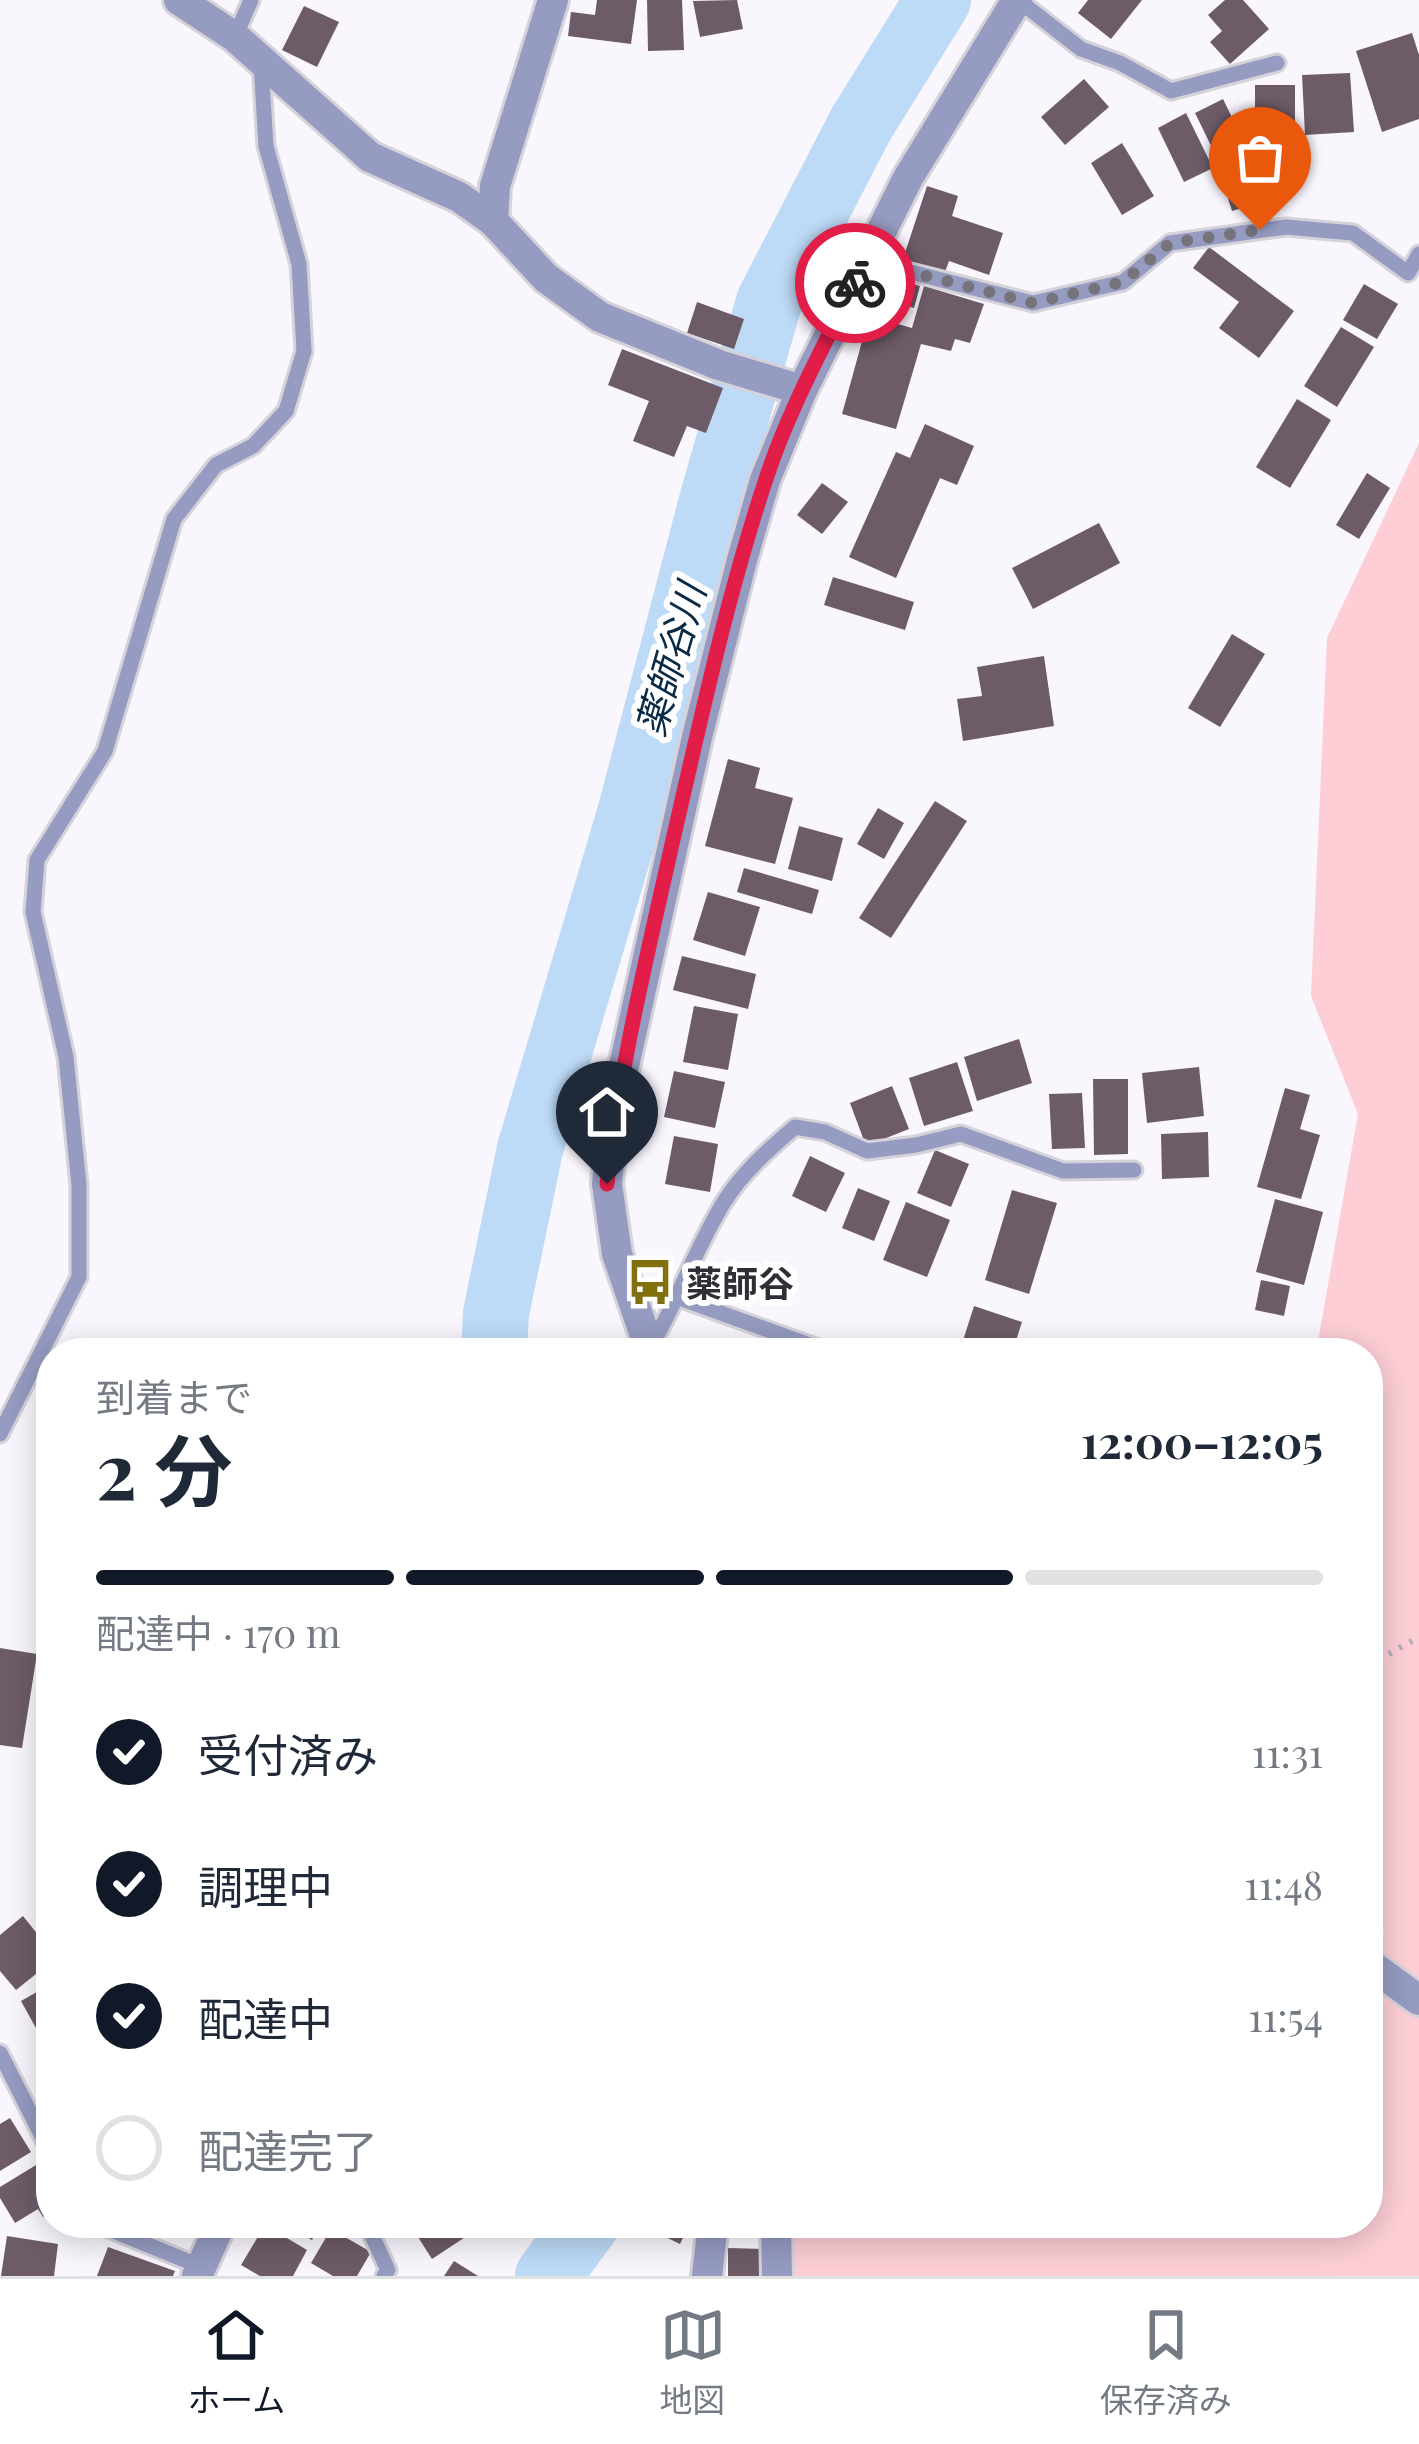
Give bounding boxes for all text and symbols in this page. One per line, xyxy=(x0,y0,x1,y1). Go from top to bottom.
pin xyxy=(1209,107,1311,230)
icon: bag xyxy=(1227,125,1293,191)
courier xyxy=(795,223,915,343)
icon: bike xyxy=(822,250,888,316)
water label: 薬師谷川 xyxy=(623,573,717,741)
pin xyxy=(556,1061,658,1184)
icon: home xyxy=(574,1079,640,1145)
bus stop icon: 薬師谷 xyxy=(625,1257,675,1307)
place label: 薬師谷 xyxy=(686,1258,794,1306)
text: 到着まで xyxy=(96,1370,252,1422)
text: 12:00–12:05 xyxy=(1081,1410,1323,1470)
text: 2 分 xyxy=(96,1416,232,1520)
text: 配達中 · 170 m xyxy=(96,1606,341,1658)
icon: check xyxy=(96,1719,162,1785)
text: 受付済み xyxy=(198,1723,378,1783)
text: 11:31 xyxy=(1252,1726,1323,1778)
icon: check xyxy=(96,1851,162,1917)
text: 調理中 xyxy=(198,1855,333,1915)
text: 11:48 xyxy=(1244,1858,1323,1910)
icon: check xyxy=(96,1983,162,2049)
text: 配達中 xyxy=(198,1987,333,2047)
text: 11:54 xyxy=(1248,1990,1323,2042)
text: 配達完了 xyxy=(198,2119,378,2179)
tab: ホーム xyxy=(187,2302,285,2422)
tab: 地図 xyxy=(660,2302,726,2422)
tab: 保存済み xyxy=(1100,2302,1232,2422)

